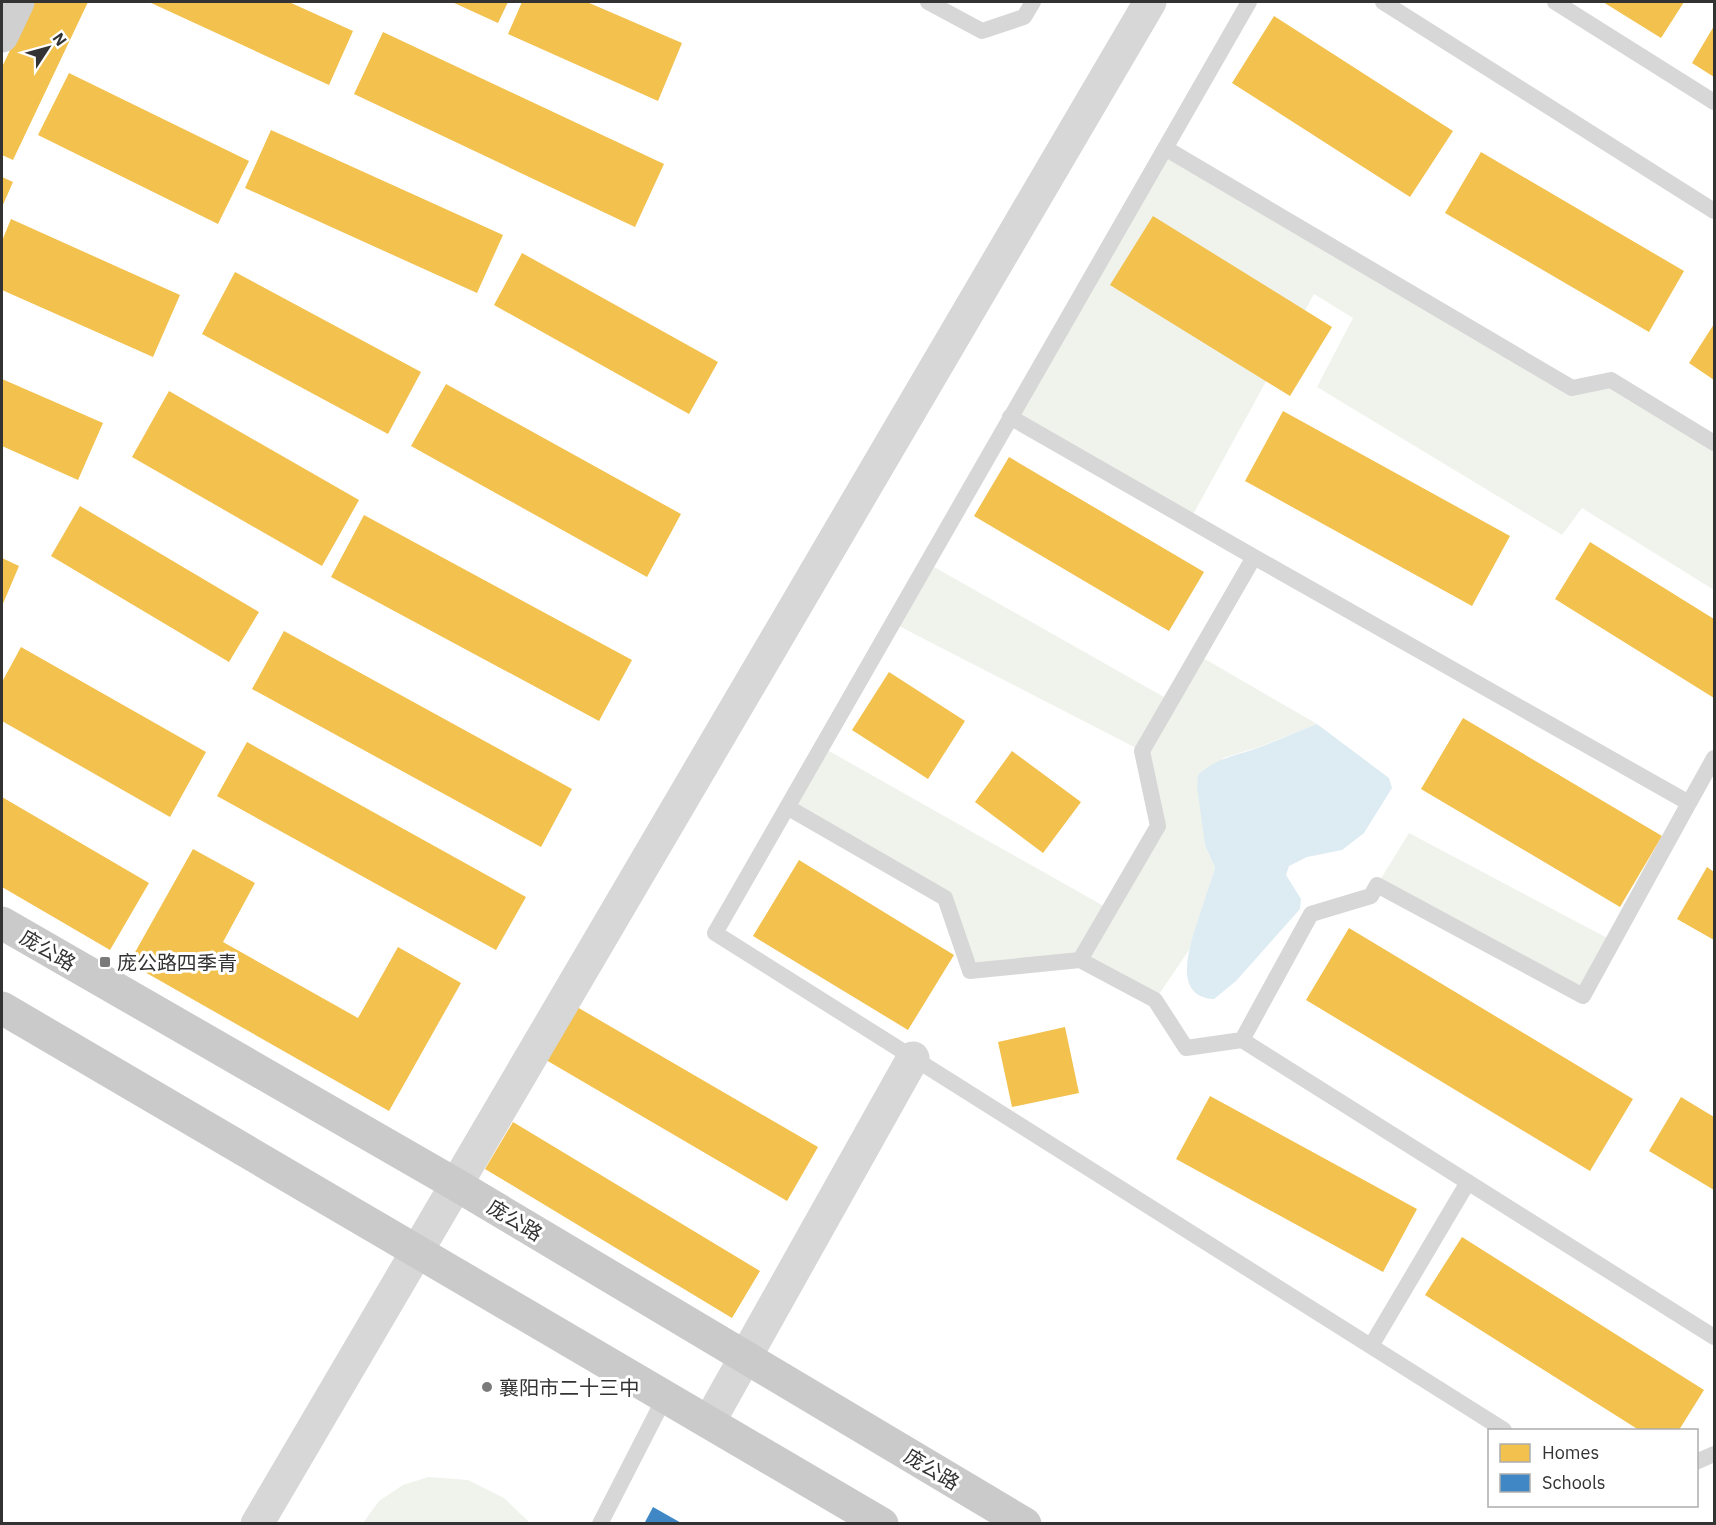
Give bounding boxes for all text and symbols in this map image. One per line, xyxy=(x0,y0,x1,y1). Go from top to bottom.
north arrow xyxy=(18,18,78,78)
text: N xyxy=(49,29,72,50)
street label: 庞公路 xyxy=(15,923,81,977)
place label: 庞公路四季青 xyxy=(117,949,237,976)
marker: 庞公路四季青 xyxy=(98,955,112,969)
street label: 庞公路 xyxy=(482,1193,548,1247)
place label: 襄阳市二十三中 xyxy=(499,1374,639,1401)
marker: 襄阳市二十三中 xyxy=(480,1380,494,1394)
legend xyxy=(1488,1429,1698,1507)
text: Homes xyxy=(1542,1441,1599,1464)
street label: 庞公路 xyxy=(899,1442,965,1496)
text: Schools xyxy=(1542,1471,1606,1494)

